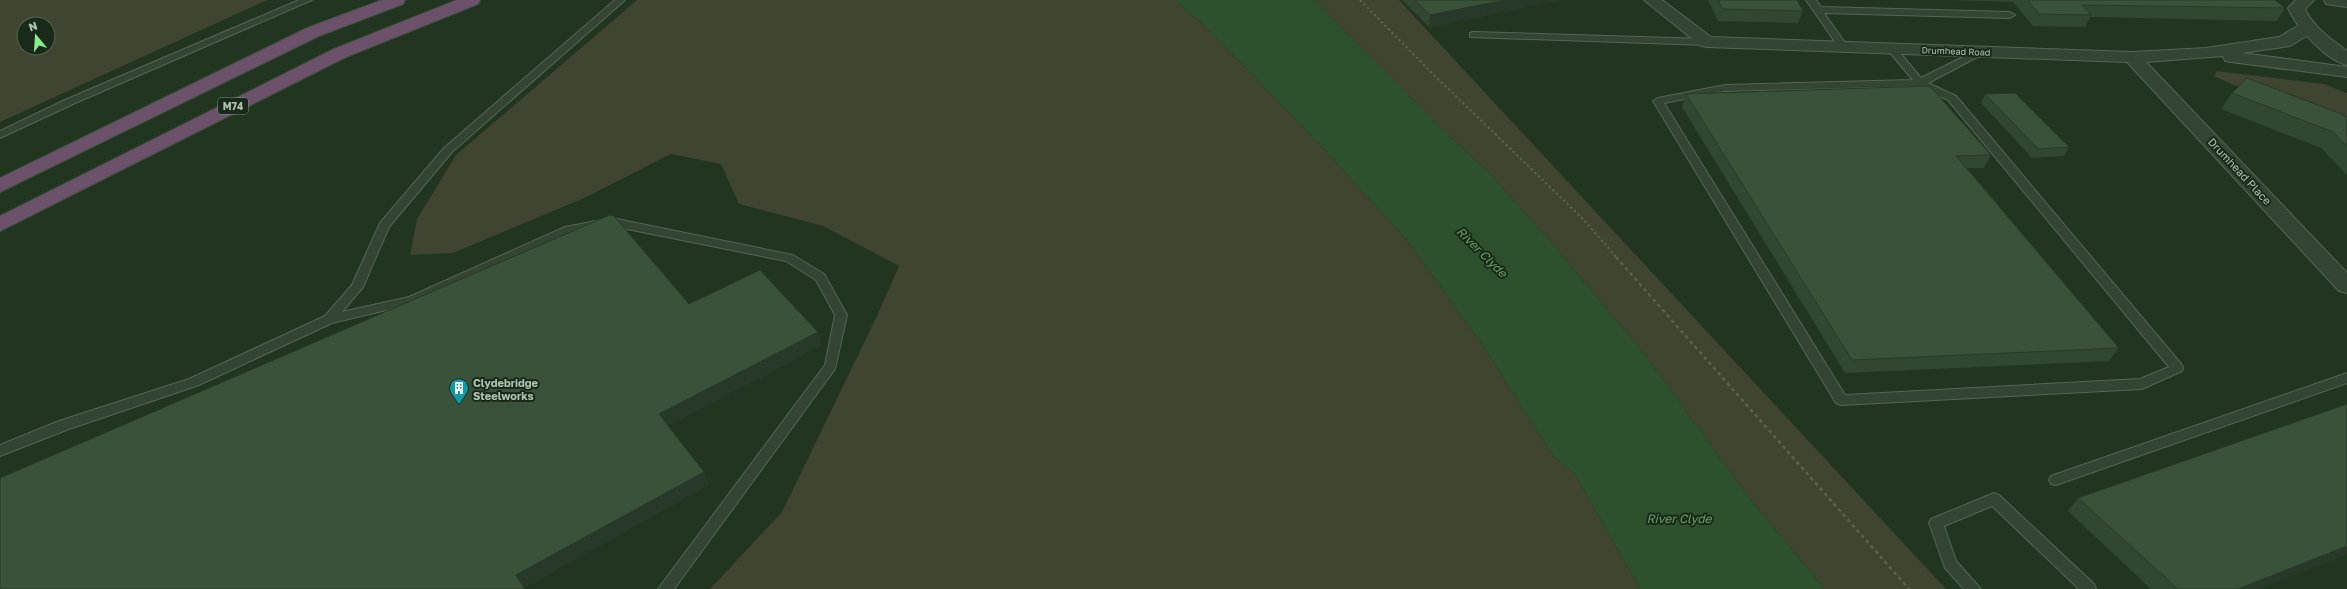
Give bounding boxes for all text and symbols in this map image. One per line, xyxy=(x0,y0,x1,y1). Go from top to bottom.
north arrow xyxy=(16,16,56,56)
text: N xyxy=(27,19,39,33)
street label: Drumhead Road xyxy=(1921,44,1991,58)
road number: M74 xyxy=(218,98,248,114)
street label: Drumhead Place xyxy=(2206,135,2274,207)
water label: River Clyde xyxy=(1454,224,1511,281)
place label: Clydebridge Steelworks xyxy=(473,376,539,402)
building icon: Clydebridge Steelworks xyxy=(448,377,470,405)
water label: River Clyde xyxy=(1646,511,1713,526)

